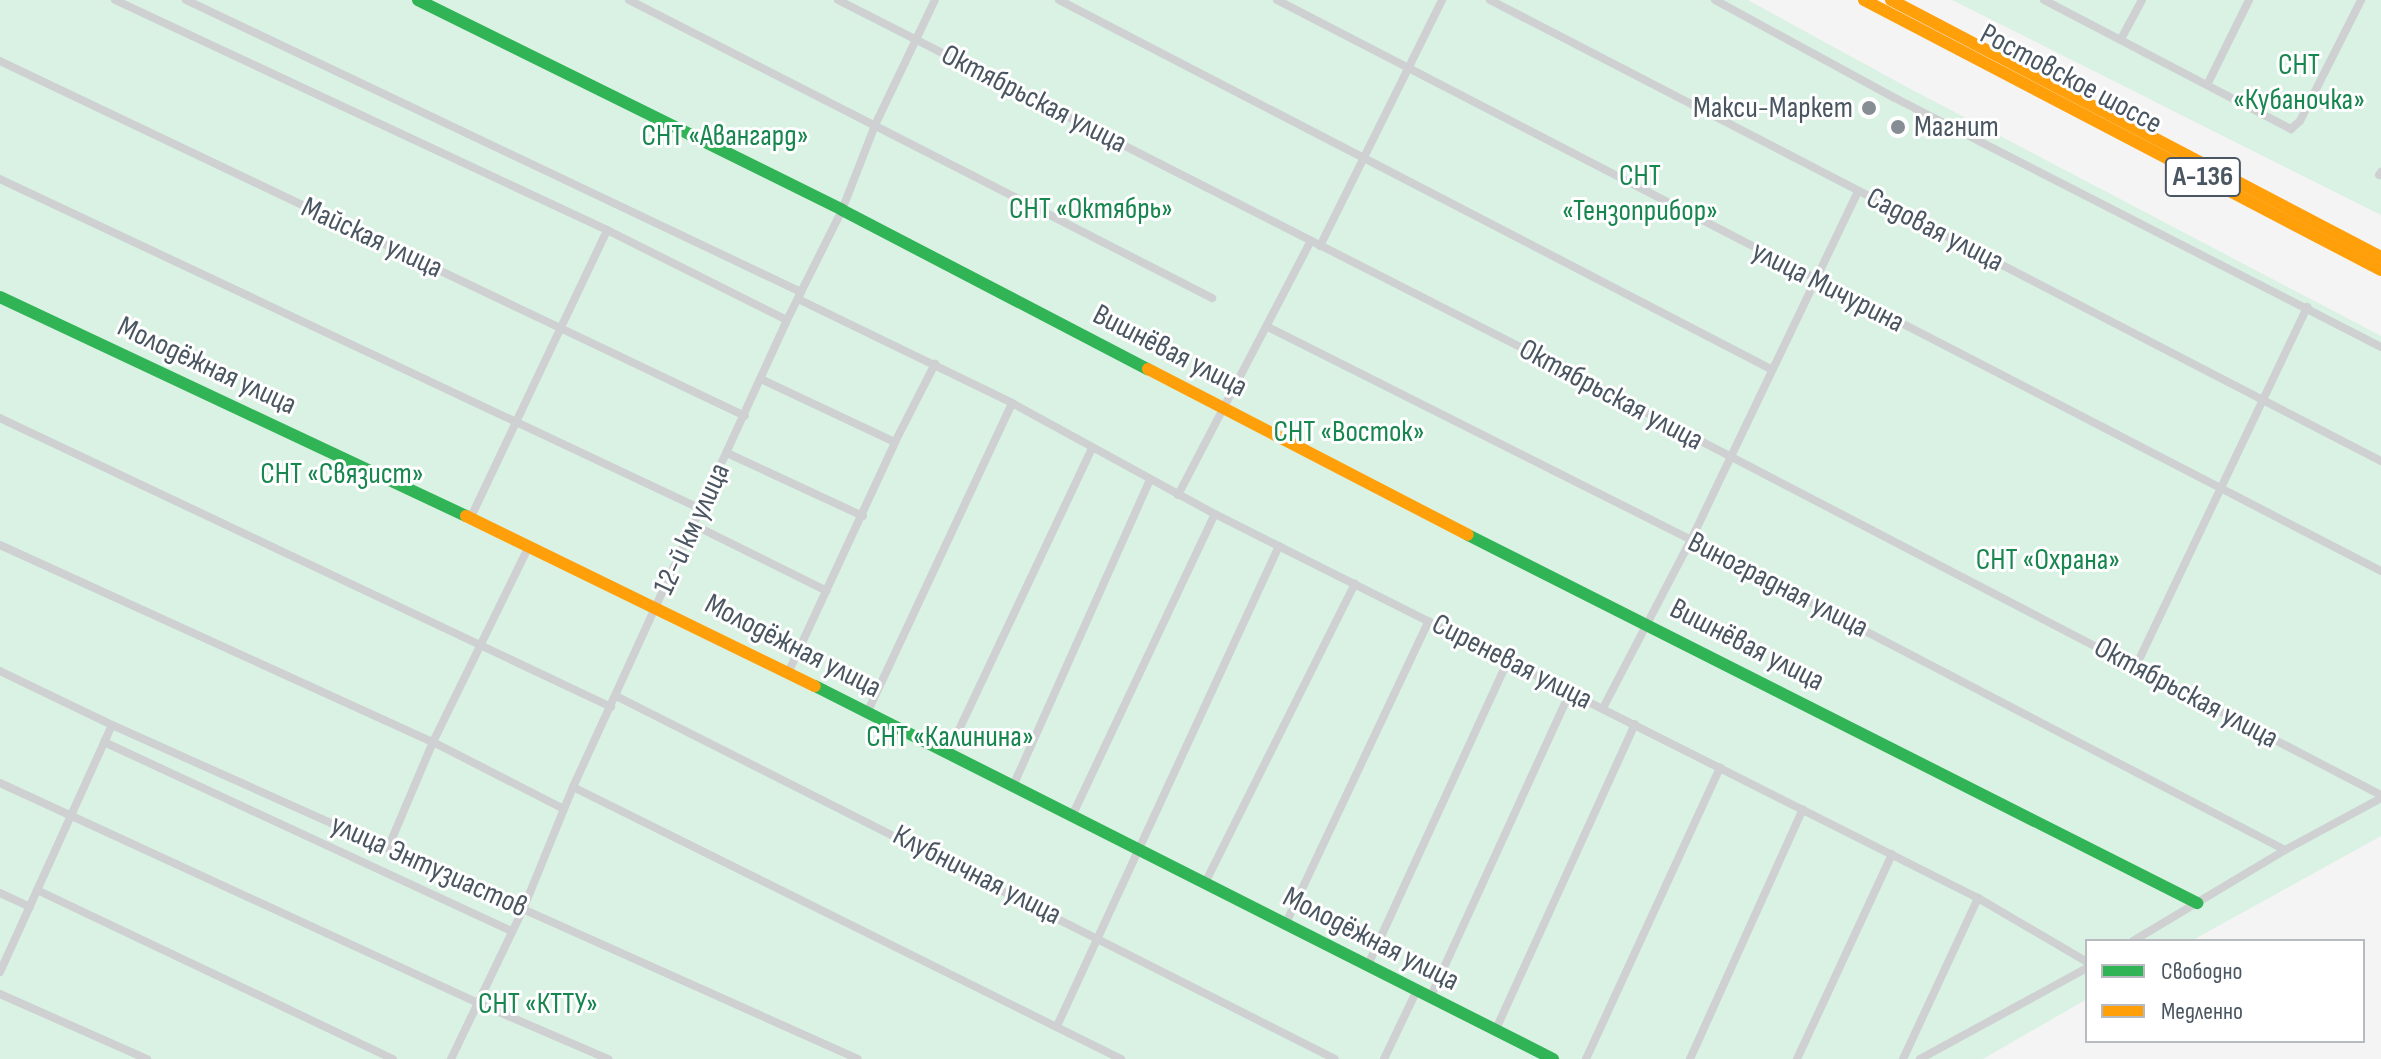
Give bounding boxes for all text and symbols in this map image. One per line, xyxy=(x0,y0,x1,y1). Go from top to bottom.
street label: Ростовское шоссе xyxy=(1974,16,2168,142)
street label: Октябрьская улица xyxy=(935,37,1133,161)
park label: СНТ «Кубаночка» xyxy=(2233,47,2365,118)
place label: Макси-Маркет xyxy=(1693,90,1853,126)
marker: Макси-Маркет xyxy=(1860,99,1878,117)
place label: Магнит xyxy=(1914,109,1999,145)
park label: СНТ «Авангард» xyxy=(641,118,809,154)
marker: Магнит xyxy=(1889,118,1907,136)
road number: А-136 xyxy=(2163,153,2243,201)
park label: СНТ «Тензоприбор» xyxy=(1562,158,1718,228)
street label: Садовая улица xyxy=(1860,180,2010,280)
street label: Майская улица xyxy=(296,190,448,286)
park label: СНТ «Октябрь» xyxy=(1009,191,1173,227)
street label: улица Мичурина xyxy=(1746,233,1910,341)
street label: Вишнёвая улица xyxy=(1087,297,1253,405)
street label: Молодёжная улица xyxy=(112,309,302,423)
street label: Октябрьская улица xyxy=(1513,331,1709,459)
park label: СНТ «Восток» xyxy=(1273,414,1425,450)
park label: СНТ «Связист» xyxy=(260,456,424,492)
street label: 12-й км улица xyxy=(646,458,738,600)
street label: Виноградная улица xyxy=(1682,524,1874,646)
park label: СНТ «Охрана» xyxy=(1976,542,2120,578)
street label: Молодёжная улица xyxy=(699,586,887,706)
street label: Вишнёвая улица xyxy=(1664,591,1830,699)
street label: Сиреневая улица xyxy=(1426,606,1598,718)
street label: Октябрьская улица xyxy=(2088,629,2284,757)
park label: СНТ «Калинина» xyxy=(866,719,1034,755)
street label: улица Энтузиастов xyxy=(325,807,533,925)
street label: Клубничная улица xyxy=(887,817,1067,933)
street label: Молодёжная улица xyxy=(1277,879,1465,999)
legend xyxy=(2085,939,2365,1043)
text: Свободно xyxy=(2161,957,2242,986)
park label: СНТ «КТТУ» xyxy=(478,986,598,1022)
text: Медленно xyxy=(2161,997,2243,1026)

